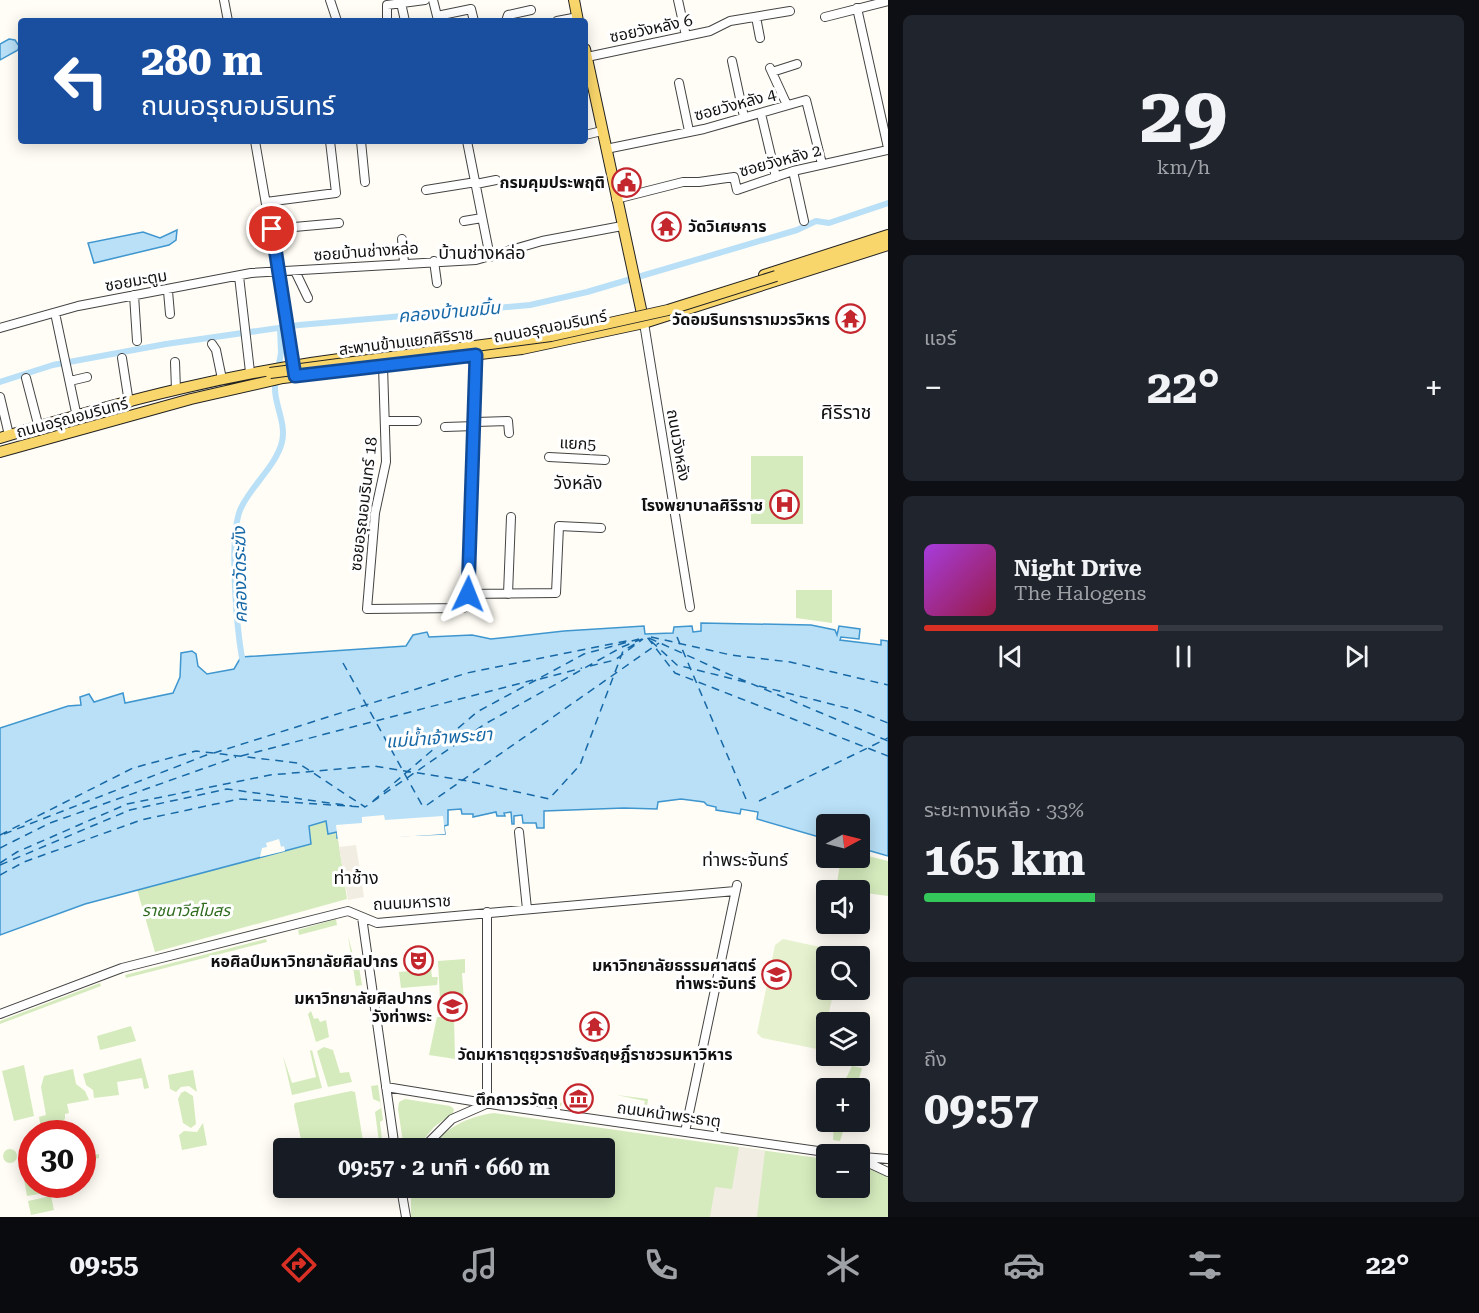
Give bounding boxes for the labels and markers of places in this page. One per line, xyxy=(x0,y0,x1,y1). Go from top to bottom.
public building icon: กรมคุมประพฤติ xyxy=(610,166,642,198)
place label: กรมคุมประพฤติ xyxy=(499,173,605,192)
pin xyxy=(246,203,297,254)
temple icon: วัดวิเศษการ xyxy=(651,210,683,242)
place label: วัดวิเศษการ xyxy=(688,217,766,236)
temple icon: วัดอมรินทรารามวรวิหาร xyxy=(835,303,867,335)
place label: วัดอมรินทรารามวรวิหาร xyxy=(672,310,830,329)
hospital icon: โรงพยาบาลศิริราช xyxy=(768,489,800,521)
place label: โรงพยาบาลศิริราช xyxy=(641,496,763,515)
theatre icon: หอศิลป์มหาวิทยาลัยศิลปากร xyxy=(403,945,435,977)
place label: หอศิลป์มหาวิทยาลัยศิลปากร xyxy=(211,952,398,971)
place label: มหาวิทยาลัยธรรมศาสตร์ ท่าพระจันทร์ xyxy=(592,956,756,993)
school or university icon: มหาวิทยาลัยธรรมศาสตร์ ท่าพระจันทร์ xyxy=(761,958,793,990)
place label: มหาวิทยาลัยศิลปากร วังท่าพระ xyxy=(294,989,432,1026)
school or university icon: มหาวิทยาลัยศิลปากร วังท่าพระ xyxy=(437,991,469,1023)
temple icon: วัดมหาธาตุยุวราชรังสฤษฎิ์ราชวรมหาวิหาร xyxy=(579,1010,611,1042)
place label: วัดมหาธาตุยุวราชรังสฤษฎิ์ราชวรมหาวิหาร xyxy=(457,1044,733,1064)
museum icon: ตึกถาวรวัตถุ xyxy=(563,1083,595,1115)
place label: ตึกถาวรวัตถุ xyxy=(475,1090,558,1109)

